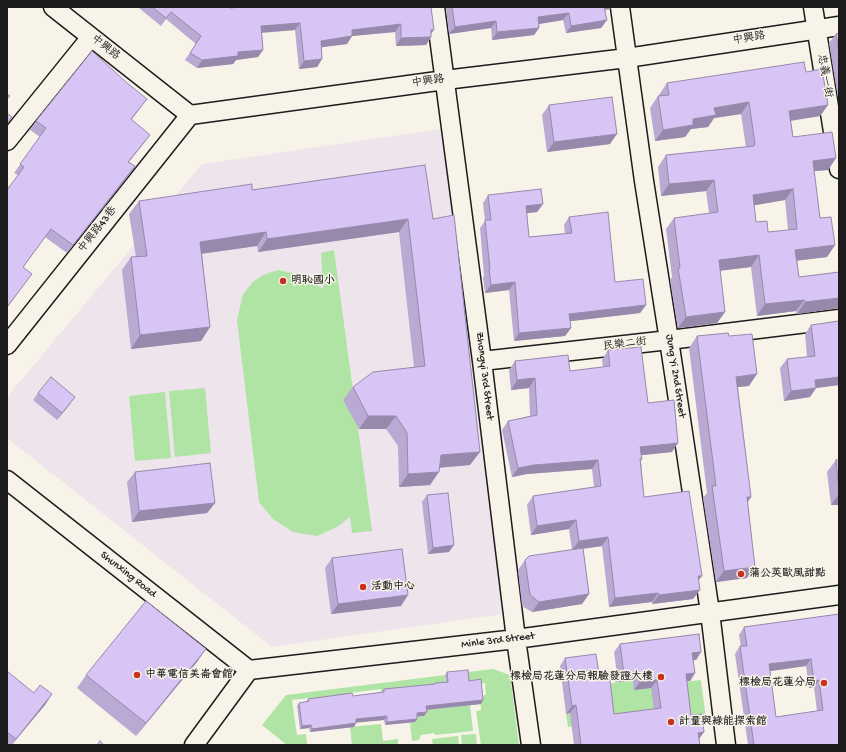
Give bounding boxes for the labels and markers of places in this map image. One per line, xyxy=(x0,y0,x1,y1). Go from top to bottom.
place label: 明恥國小 xyxy=(291,274,335,288)
marker: 明恥國小 xyxy=(278,276,288,286)
place label: 蒲公英歐風甜點 xyxy=(749,567,826,581)
marker: 蒲公英歐風甜點 xyxy=(736,569,746,579)
place label: 活動中心 xyxy=(371,580,415,594)
marker: 活動中心 xyxy=(358,582,368,592)
place label: 中華電信美崙會館 xyxy=(145,668,233,682)
marker: 中華電信美崙會館 xyxy=(132,670,142,680)
place label: 標檢局花蓮分局報驗發證大樓 xyxy=(510,670,653,684)
marker: 標檢局花蓮分局報驗發證大樓 xyxy=(656,672,666,682)
place label: 標檢局花蓮分局 xyxy=(739,676,816,690)
marker: 標檢局花蓮分局 xyxy=(819,678,829,688)
place label: 計量與綠能探索館 xyxy=(679,715,767,729)
marker: 計量與綠能探索館 xyxy=(666,717,676,727)

